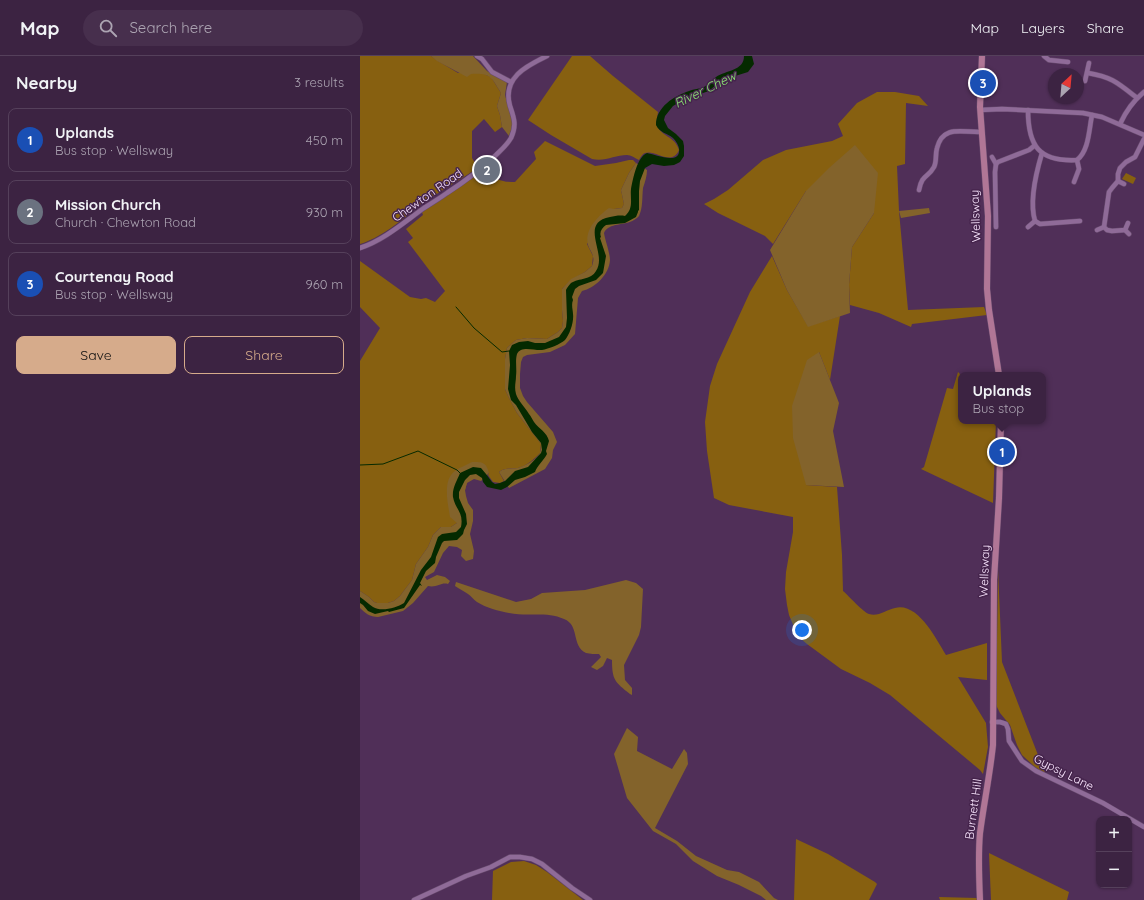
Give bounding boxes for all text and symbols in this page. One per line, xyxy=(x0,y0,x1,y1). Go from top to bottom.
search box xyxy=(83,10,363,46)
text: Map xyxy=(20,16,59,40)
icon: search xyxy=(97,17,119,39)
text: Search here xyxy=(129,18,212,37)
text: Map xyxy=(970,19,999,37)
text: Layers xyxy=(1021,19,1065,37)
text: Share xyxy=(1087,19,1124,37)
water label: River Chew xyxy=(671,67,740,111)
pin: 3 xyxy=(970,68,996,98)
north arrow xyxy=(1048,68,1084,104)
text: Nearby xyxy=(16,72,77,93)
text: 3 results xyxy=(294,74,344,90)
text: Uplands xyxy=(55,123,114,142)
text: 1 xyxy=(27,132,33,148)
text: 450 m xyxy=(306,132,343,148)
text: Bus stop · Wellsway xyxy=(55,142,173,158)
pin: 2 xyxy=(474,155,500,185)
street label: Chewton Road xyxy=(389,165,465,225)
street label: Wellsway xyxy=(967,189,983,243)
text: Mission Church xyxy=(55,195,161,214)
text: 2 xyxy=(26,204,34,220)
text: 930 m xyxy=(306,204,343,220)
text: Church · Chewton Road xyxy=(55,214,196,230)
text: Courtenay Road xyxy=(55,267,174,286)
text: 3 xyxy=(27,276,33,292)
text: 960 m xyxy=(306,276,343,292)
text: Bus stop · Wellsway xyxy=(55,286,173,302)
button: Save xyxy=(16,336,176,374)
button: Share xyxy=(184,336,344,374)
popup xyxy=(958,372,1046,424)
text: Uplands xyxy=(972,381,1032,400)
text: Bus stop xyxy=(972,400,1024,416)
pin: 1 xyxy=(989,437,1015,467)
street label: Wellsway xyxy=(976,544,992,598)
your location xyxy=(792,620,812,640)
street label: Gypsy Lane xyxy=(1031,750,1097,794)
street label: Burnett Hill xyxy=(961,778,985,840)
map controls xyxy=(1096,816,1132,888)
button: + xyxy=(1096,816,1132,852)
button: − xyxy=(1096,852,1132,888)

